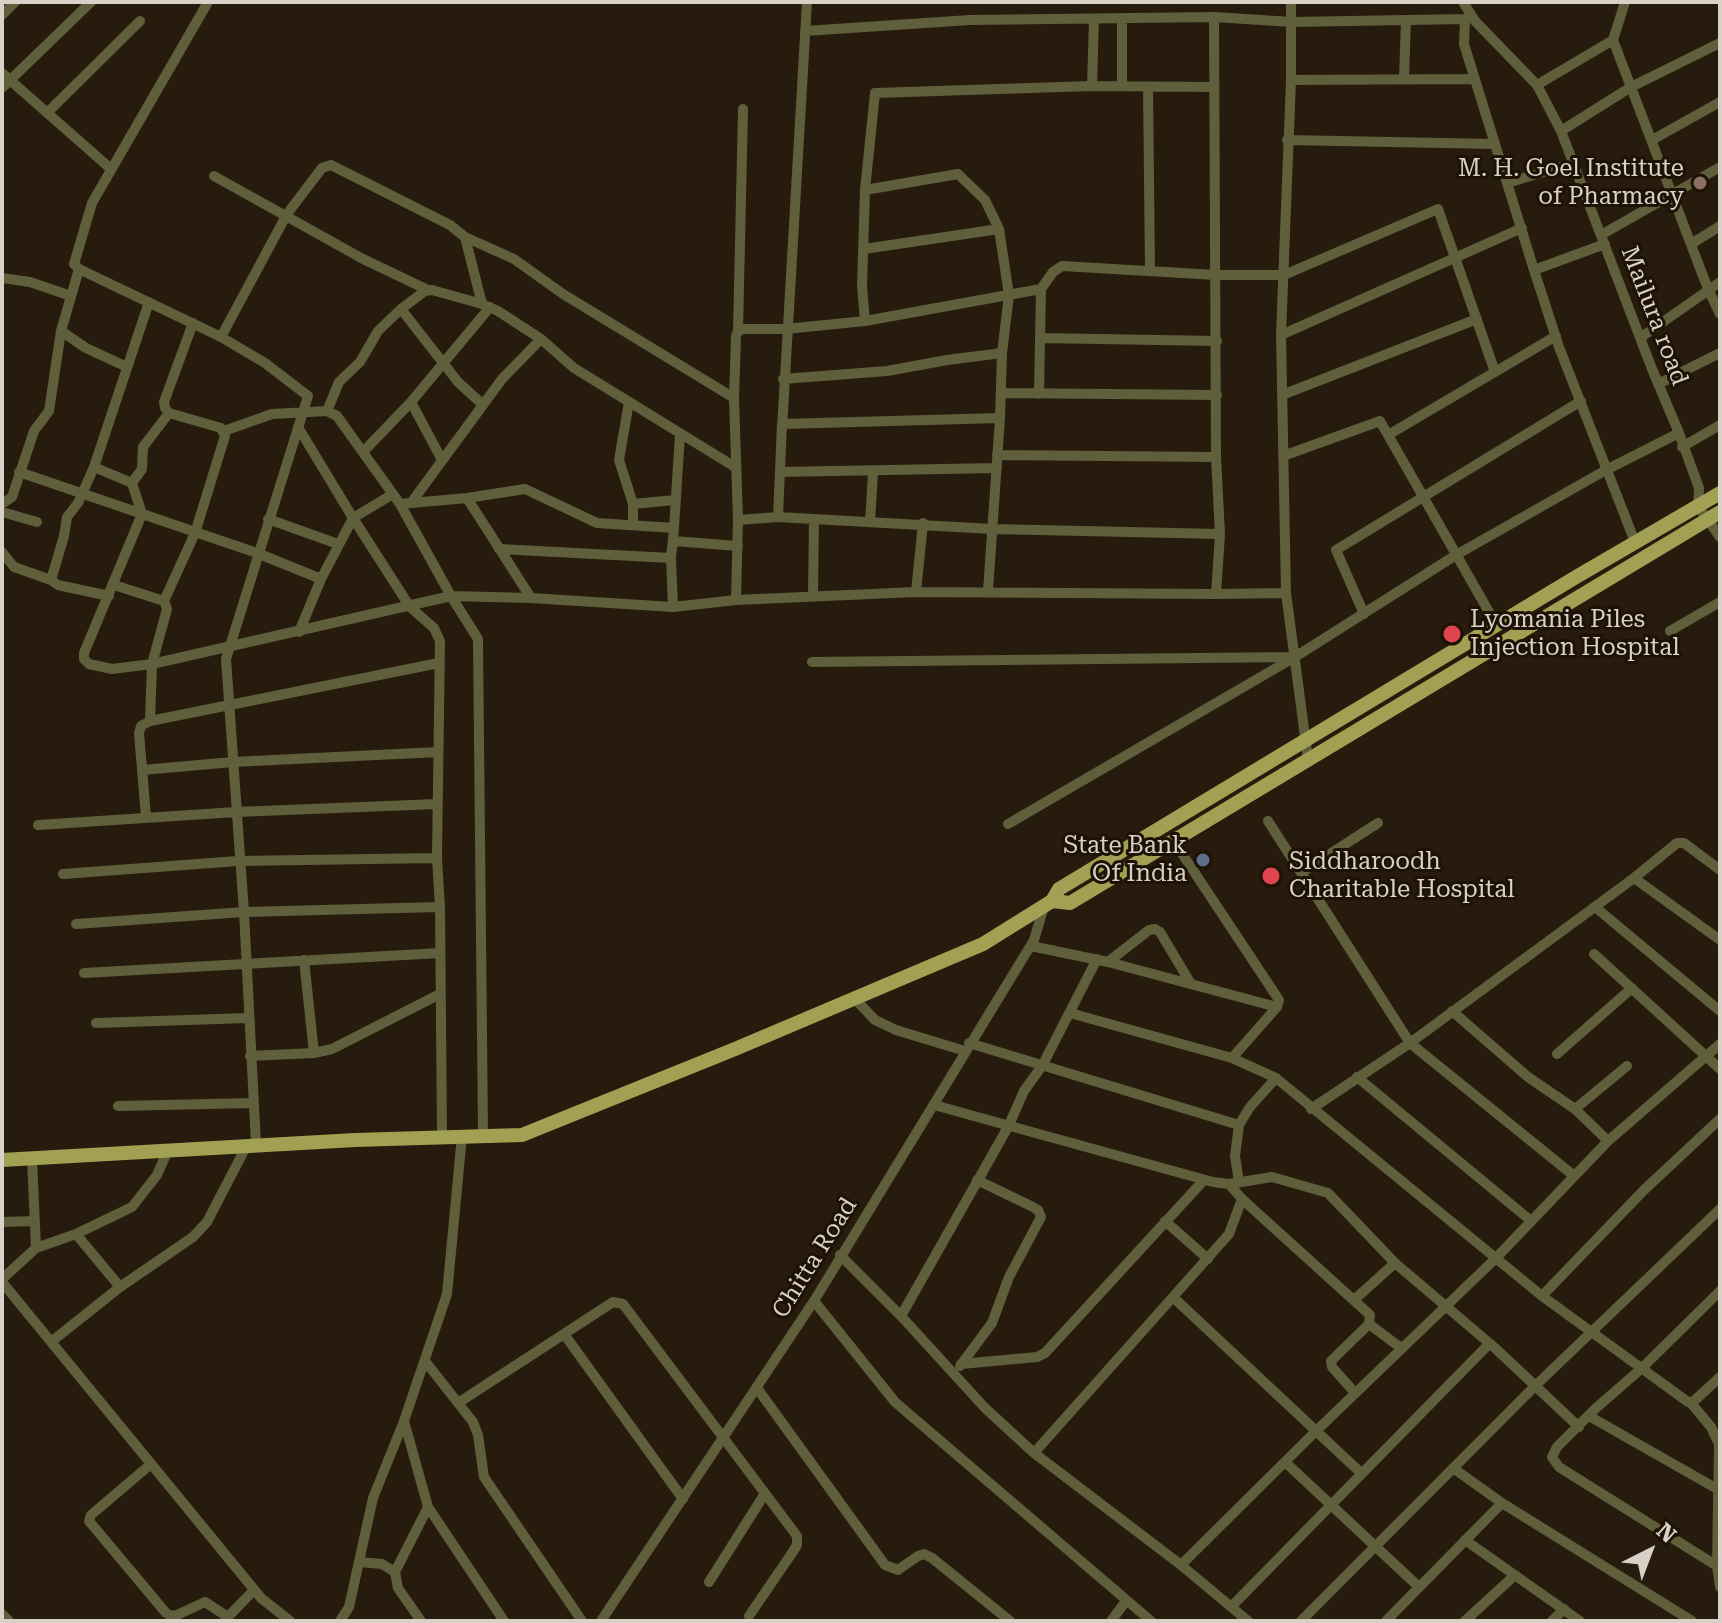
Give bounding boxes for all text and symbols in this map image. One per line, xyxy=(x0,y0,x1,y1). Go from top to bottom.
place label: M. H. Goel Institute of Pharmacy xyxy=(1458,155,1684,211)
marker: M. H. Goel Institute of Pharmacy xyxy=(1691,174,1709,192)
street label: Mailura road xyxy=(1614,242,1694,390)
place label: Lyomania Piles Injection Hospital xyxy=(1470,606,1680,662)
marker: Lyomania Piles Injection Hospital xyxy=(1441,623,1463,645)
place label: State Bank Of India xyxy=(1063,832,1187,888)
place label: Siddharoodh Charitable Hospital xyxy=(1289,848,1515,904)
marker: State Bank Of India xyxy=(1194,851,1212,869)
marker: Siddharoodh Charitable Hospital xyxy=(1260,865,1282,887)
street label: Chitta Road xyxy=(767,1193,863,1323)
north arrow xyxy=(1610,1511,1690,1591)
text: N xyxy=(1652,1518,1681,1548)

